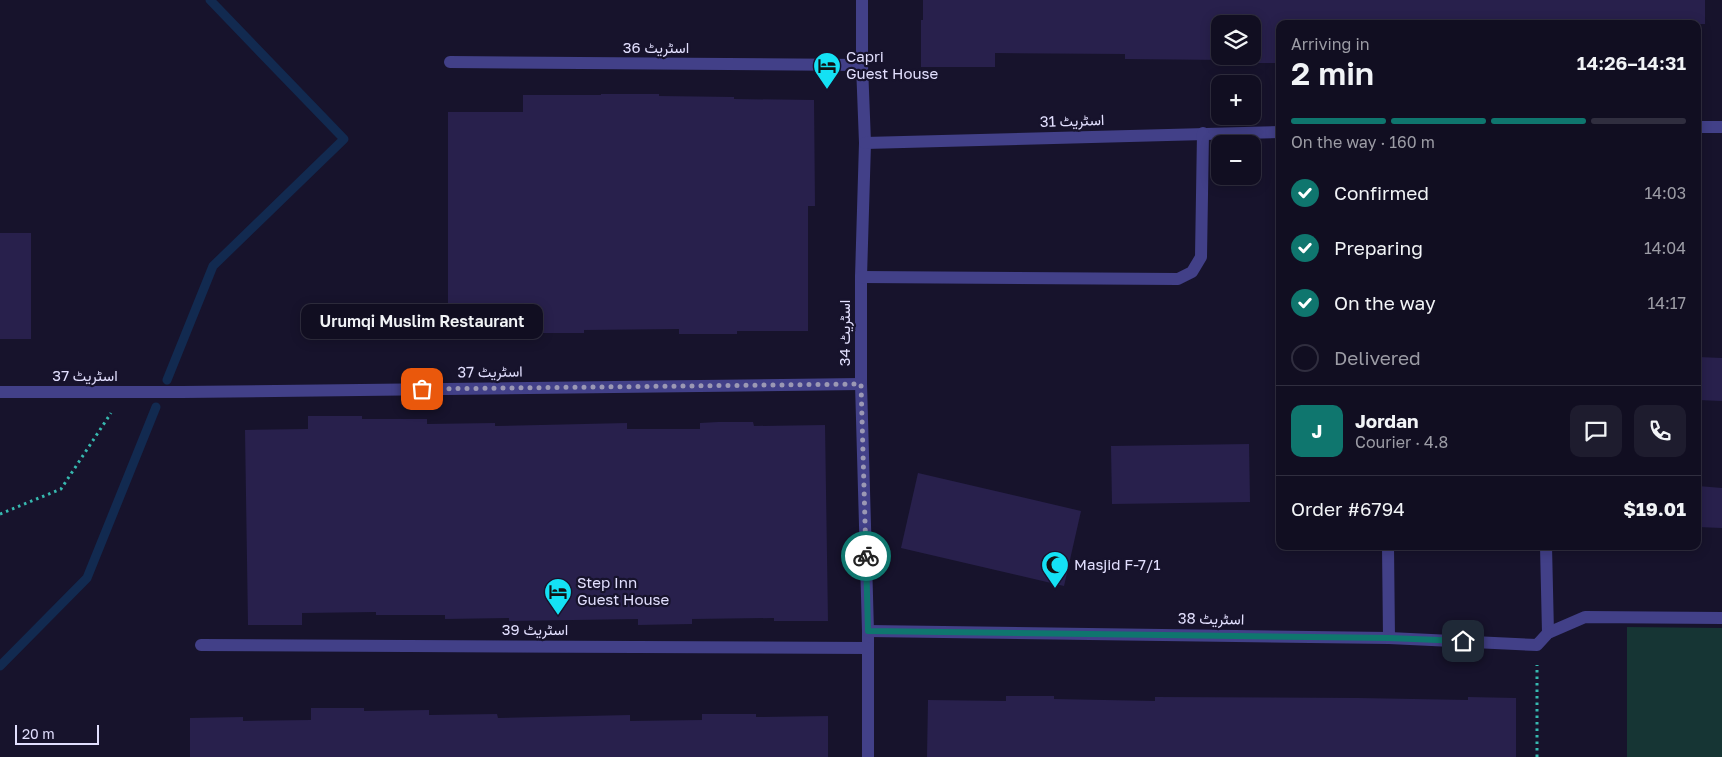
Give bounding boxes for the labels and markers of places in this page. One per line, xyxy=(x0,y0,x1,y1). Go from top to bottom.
place label: Capri Guest House xyxy=(846,47,938,82)
hotel icon: Capri Guest House xyxy=(812,51,842,90)
callout: Urumqi Muslim Restaurant xyxy=(301,304,543,339)
pin xyxy=(401,368,443,410)
mosque icon: Masjid F-7/1 xyxy=(1040,550,1070,589)
place label: Masjid F-7/1 xyxy=(1074,555,1161,573)
place label: Step Inn Guest House xyxy=(577,573,669,608)
hotel icon: Step Inn Guest House xyxy=(543,577,573,616)
pin xyxy=(1442,620,1484,662)

